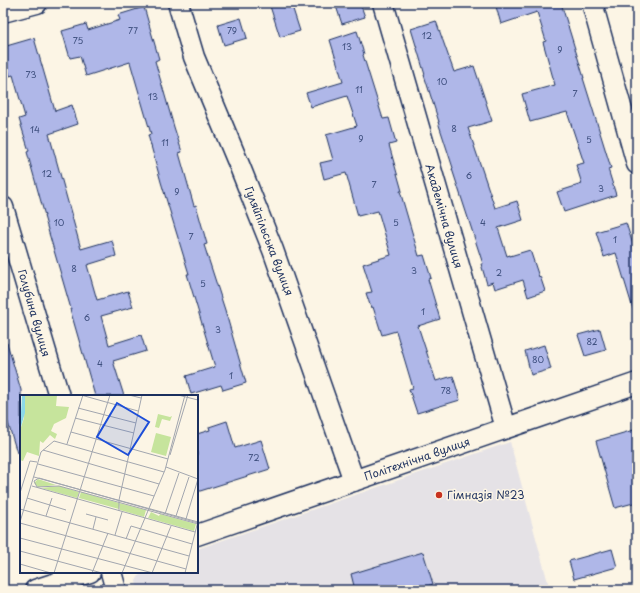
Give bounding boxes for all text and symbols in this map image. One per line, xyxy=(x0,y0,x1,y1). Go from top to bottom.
house number: 77 xyxy=(128,23,138,37)
house number: 79 xyxy=(227,23,237,37)
house number: 12 xyxy=(422,28,432,42)
house number: 75 xyxy=(73,33,83,47)
house number: 13 xyxy=(342,39,352,53)
house number: 9 xyxy=(557,42,563,56)
house number: 73 xyxy=(26,67,36,81)
house number: 10 xyxy=(437,74,448,88)
house number: 11 xyxy=(355,82,363,96)
house number: 7 xyxy=(572,86,578,100)
house number: 13 xyxy=(148,89,158,103)
house number: 8 xyxy=(451,121,457,135)
house number: 14 xyxy=(30,122,40,136)
house number: 9 xyxy=(358,131,364,145)
house number: 5 xyxy=(586,132,592,146)
house number: 11 xyxy=(161,135,169,149)
street label: Академічна вулиця xyxy=(421,162,468,270)
house number: 12 xyxy=(42,166,52,180)
house number: 6 xyxy=(466,168,472,182)
house number: 7 xyxy=(371,177,377,191)
house number: 3 xyxy=(598,181,604,195)
house number: 9 xyxy=(174,184,180,198)
street label: Гуляйпільська вулиця xyxy=(241,184,298,298)
house number: 10 xyxy=(54,215,65,229)
house number: 5 xyxy=(393,215,399,229)
house number: 4 xyxy=(480,215,486,229)
house number: 7 xyxy=(188,229,194,243)
house number: 1 xyxy=(613,232,617,246)
house number: 8 xyxy=(71,261,77,275)
house number: 3 xyxy=(411,263,417,277)
house number: 2 xyxy=(496,265,502,279)
street label: Голубина вулиця xyxy=(14,267,55,359)
house number: 5 xyxy=(200,276,206,290)
house number: 1 xyxy=(421,304,425,318)
house number: 6 xyxy=(84,310,90,324)
house number: 3 xyxy=(215,322,221,336)
house number: 82 xyxy=(586,334,598,348)
house number: 80 xyxy=(532,352,545,366)
house number: 4 xyxy=(97,356,103,370)
house number: 1 xyxy=(229,368,233,382)
house number: 78 xyxy=(441,383,451,397)
inset map xyxy=(20,395,198,573)
street label: Політехнічна вулиця xyxy=(362,432,472,485)
house number: 72 xyxy=(248,450,260,464)
place label: Гімназія №23 xyxy=(447,486,525,503)
marker: Гімназія №23 xyxy=(434,490,444,500)

